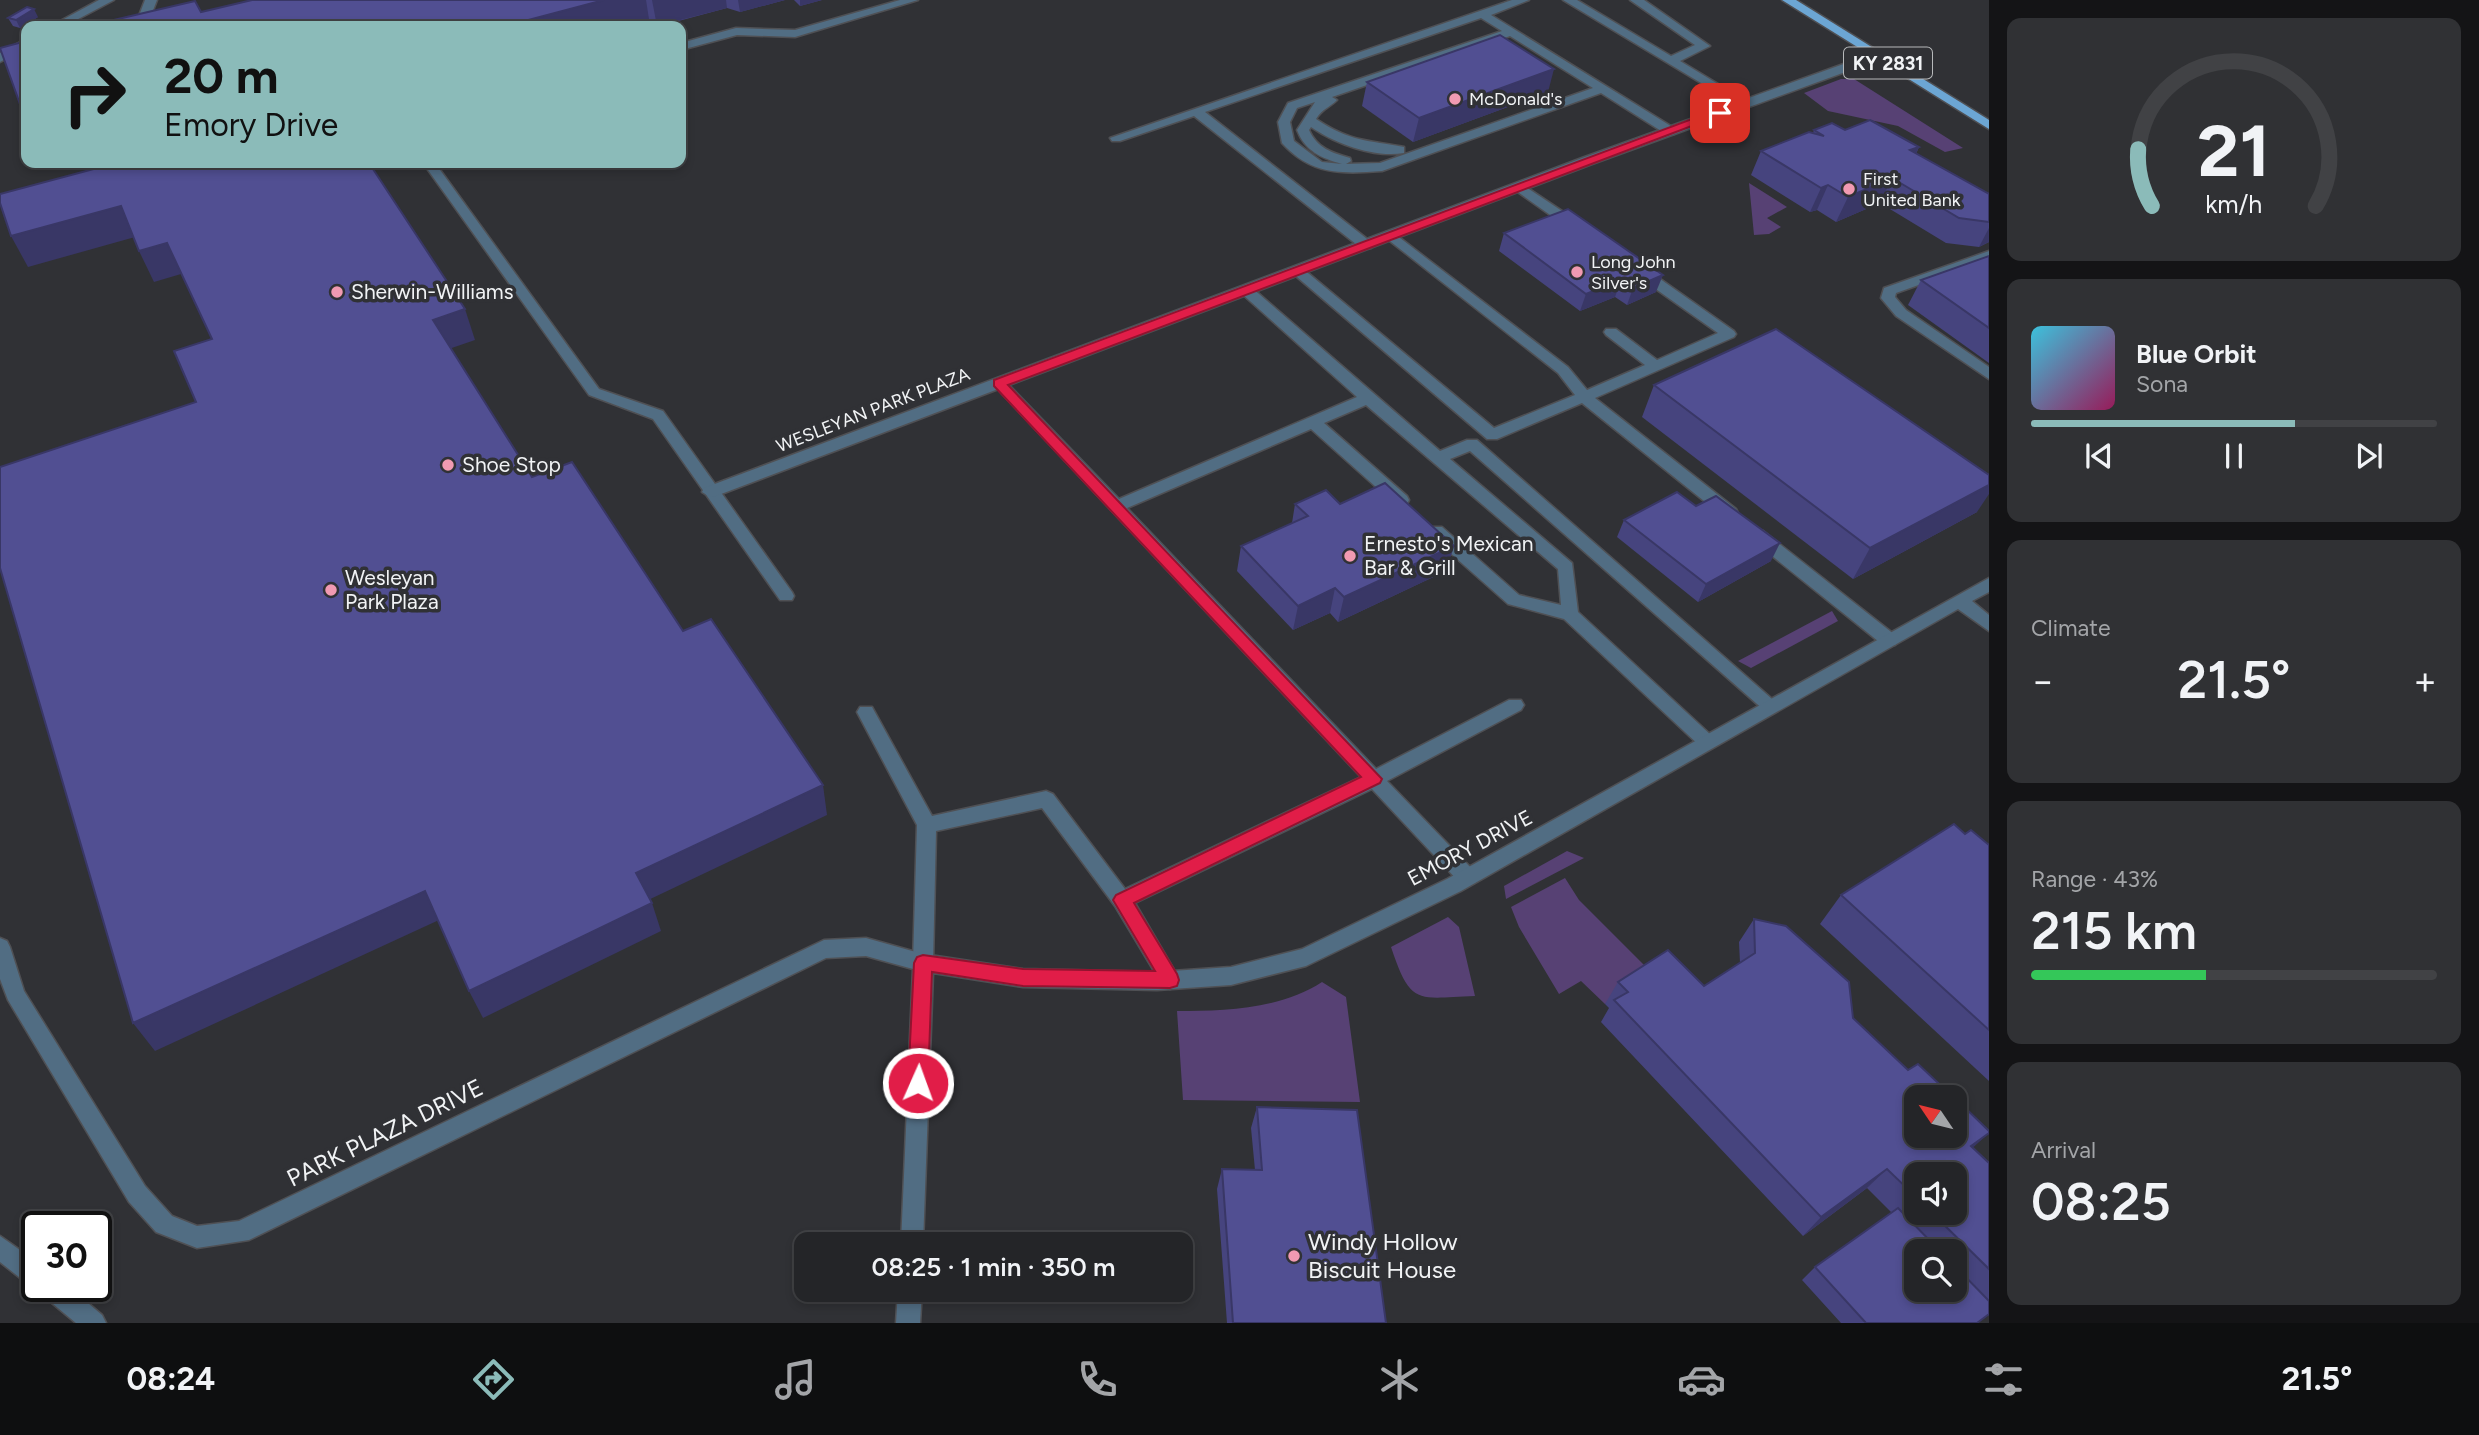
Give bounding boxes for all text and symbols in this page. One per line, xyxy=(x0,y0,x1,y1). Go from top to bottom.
text: 20 m xyxy=(164,46,279,105)
road number: KY 2831 xyxy=(1844,48,1932,78)
icon: right xyxy=(49,49,140,140)
pin xyxy=(1690,83,1750,143)
place label: McDonald's xyxy=(1469,88,1563,110)
marker: McDonald's xyxy=(1447,91,1463,107)
icon: arrive xyxy=(1701,94,1739,132)
text: Emory Drive xyxy=(164,106,338,144)
text: 21 xyxy=(2198,107,2270,194)
place label: First United Bank xyxy=(1863,168,1961,211)
marker: First United Bank xyxy=(1841,181,1857,197)
text: km/h xyxy=(2205,188,2263,218)
place label: Long John Silver's xyxy=(1591,251,1676,294)
marker: Long John Silver's xyxy=(1569,264,1585,280)
place label: Sherwin-Williams xyxy=(351,279,514,304)
marker: Sherwin-Williams xyxy=(329,284,345,300)
text: Blue Orbit xyxy=(2136,338,2257,370)
street label: WESLEYAN PARK PLAZA xyxy=(773,363,973,457)
text: Sona xyxy=(2136,370,2188,398)
icon: previous xyxy=(2080,437,2118,475)
icon: pause xyxy=(2215,437,2253,475)
icon: next xyxy=(2350,437,2388,475)
place label: Shoe Stop xyxy=(462,452,561,477)
marker: Shoe Stop xyxy=(440,457,456,473)
place label: Ernesto's Mexican Bar & Grill xyxy=(1364,531,1534,580)
marker: Ernesto's Mexican Bar & Grill xyxy=(1342,548,1358,564)
place label: Wesleyan Park Plaza xyxy=(345,565,439,614)
marker: Wesleyan Park Plaza xyxy=(323,582,339,598)
text: Climate xyxy=(2031,614,2110,642)
text: 21.5° xyxy=(2177,649,2291,711)
text: − xyxy=(2031,658,2055,704)
text: + xyxy=(2413,658,2437,704)
street label: EMORY DRIVE xyxy=(1403,804,1536,891)
text: Range · 43% xyxy=(2031,865,2158,893)
text: 215 km xyxy=(2031,900,2197,962)
position arrow xyxy=(881,1046,955,1120)
street label: PARK PLAZA DRIVE xyxy=(282,1072,488,1193)
north arrow xyxy=(1904,1085,1967,1148)
map controls xyxy=(1904,1085,1967,1302)
text: Arrival xyxy=(2031,1136,2096,1164)
button: sound xyxy=(1904,1162,1967,1225)
text: 08:25 xyxy=(2031,1171,2171,1233)
speed limit sign: 30 xyxy=(21,1211,112,1302)
place label: Windy Hollow Biscuit House xyxy=(1308,1227,1458,1284)
button: search xyxy=(1904,1239,1967,1302)
marker: Windy Hollow Biscuit House xyxy=(1286,1248,1302,1264)
text: 08:25 · 1 min · 350 m xyxy=(871,1251,1116,1283)
icon: directions xyxy=(469,1355,518,1404)
icon: music xyxy=(771,1355,820,1404)
icon: phone xyxy=(1073,1355,1122,1404)
icon: climate xyxy=(1375,1355,1424,1404)
icon: car xyxy=(1677,1355,1726,1404)
icon: filters xyxy=(1979,1355,2028,1404)
text: 08:24 xyxy=(127,1360,215,1398)
text: 21.5° xyxy=(2282,1360,2352,1398)

